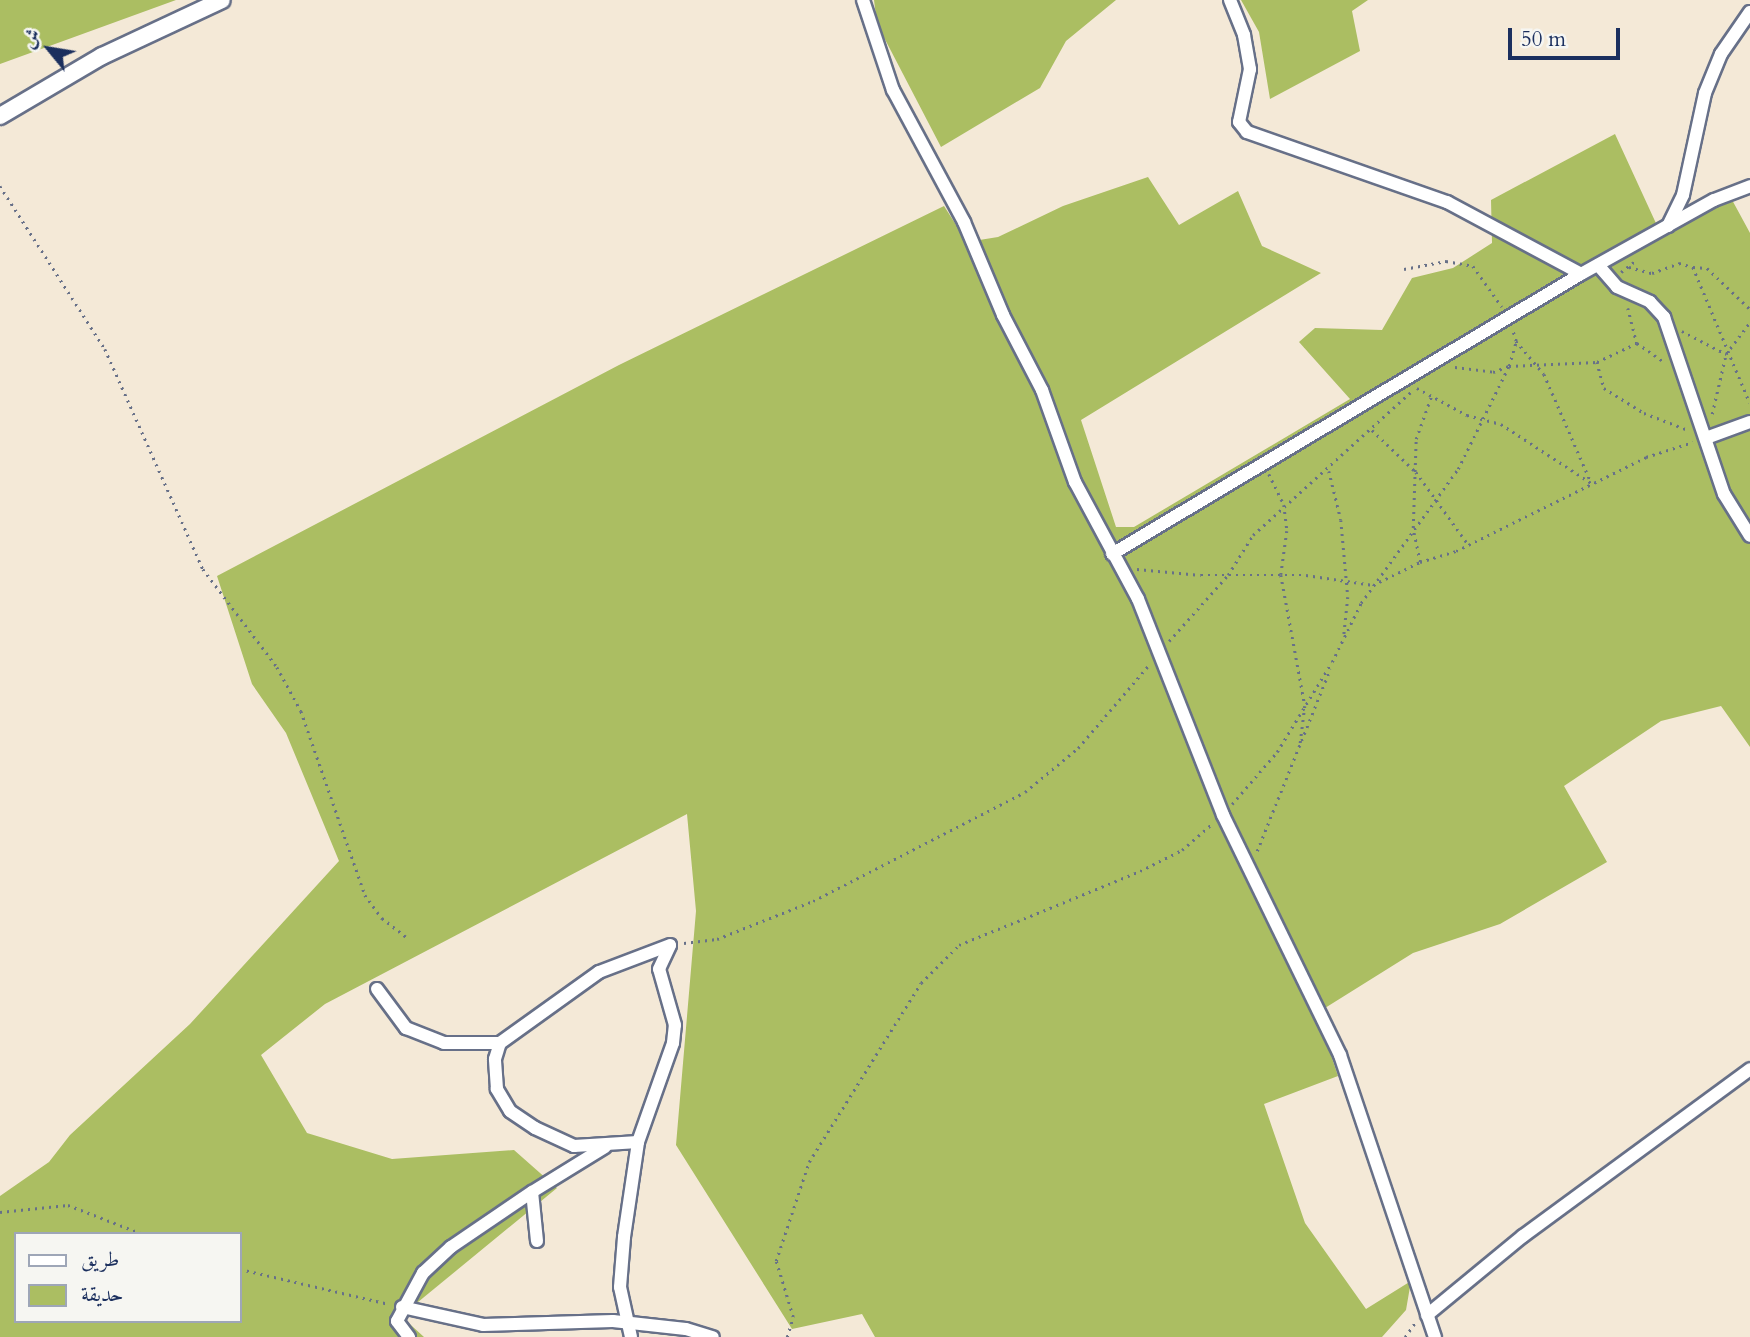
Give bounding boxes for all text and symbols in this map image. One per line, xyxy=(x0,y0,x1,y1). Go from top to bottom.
north arrow xyxy=(14,14,84,84)
scale bar xyxy=(1512,14,1624,58)
text: ش xyxy=(15,24,47,53)
text: 50 m xyxy=(1521,25,1566,54)
legend xyxy=(14,1232,242,1323)
text: طريق xyxy=(81,1245,119,1274)
text: حديقة xyxy=(81,1280,124,1309)

